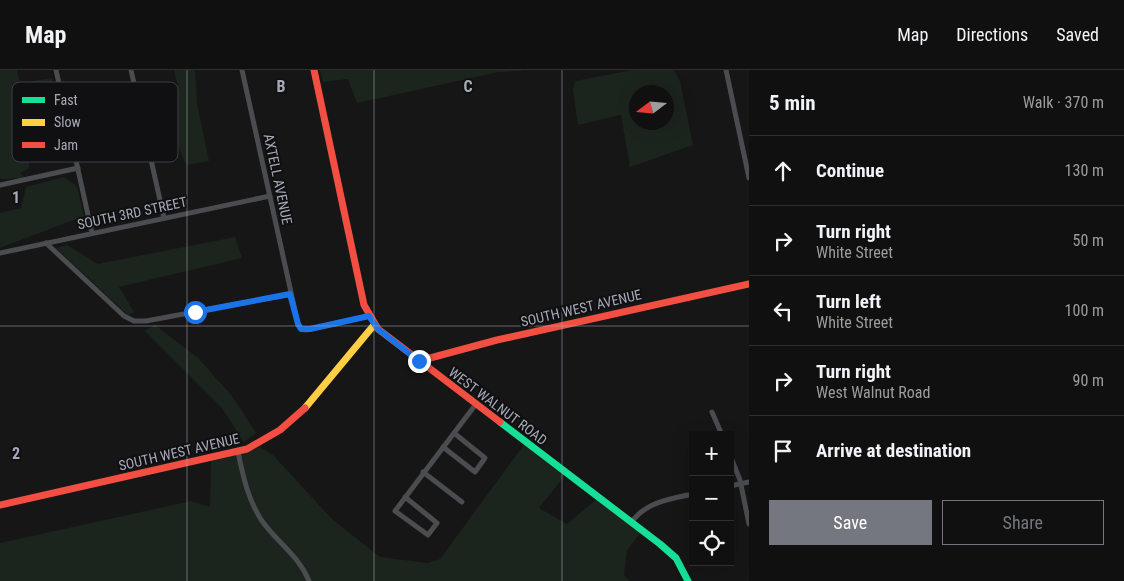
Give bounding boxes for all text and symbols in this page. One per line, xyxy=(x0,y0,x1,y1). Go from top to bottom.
text: Map xyxy=(25,21,66,49)
text: Map xyxy=(897,24,928,45)
text: Directions xyxy=(956,24,1028,45)
text: Saved xyxy=(1056,24,1099,45)
text: B xyxy=(277,77,286,96)
text: C xyxy=(463,77,473,96)
legend xyxy=(12,82,178,162)
north arrow xyxy=(629,85,674,130)
text: 5 min xyxy=(769,91,816,115)
text: Fast xyxy=(54,92,78,108)
text: Walk · 370 m xyxy=(1023,93,1104,112)
text: Slow xyxy=(54,114,81,130)
street label: AXTELL AVENUE xyxy=(261,132,295,226)
text: Jam xyxy=(54,137,78,153)
icon: ahead xyxy=(769,157,797,185)
text: Continue xyxy=(816,159,884,182)
text: 130 m xyxy=(1065,161,1104,180)
text: 1 xyxy=(12,188,20,207)
street label: SOUTH 3RD STREET xyxy=(76,194,188,232)
text: Turn right xyxy=(816,220,891,243)
icon: right xyxy=(769,227,797,255)
text: 50 m xyxy=(1072,231,1104,250)
text: White Street xyxy=(816,243,893,262)
street label: SOUTH WEST AVENUE xyxy=(519,286,643,330)
text: Turn left xyxy=(816,290,881,313)
icon: left xyxy=(769,297,797,325)
route start xyxy=(184,301,207,324)
text: 100 m xyxy=(1065,301,1104,320)
text: White Street xyxy=(816,313,893,332)
route end xyxy=(408,350,431,373)
text: Turn right xyxy=(816,360,891,383)
street label: WEST WALNUT ROAD xyxy=(446,364,550,448)
icon: right xyxy=(769,367,797,395)
text: 90 m xyxy=(1072,371,1104,390)
text: West Walnut Road xyxy=(816,383,930,402)
street label: SOUTH WEST AVENUE xyxy=(117,430,241,474)
map controls xyxy=(689,431,734,566)
button: + xyxy=(689,431,734,476)
icon: arrive xyxy=(769,437,797,465)
text: Arrive at destination xyxy=(816,439,971,462)
text: 2 xyxy=(12,444,20,463)
button: − xyxy=(689,476,734,521)
button: Save xyxy=(769,500,932,545)
button: Share xyxy=(942,500,1104,545)
button: locate xyxy=(689,521,734,566)

